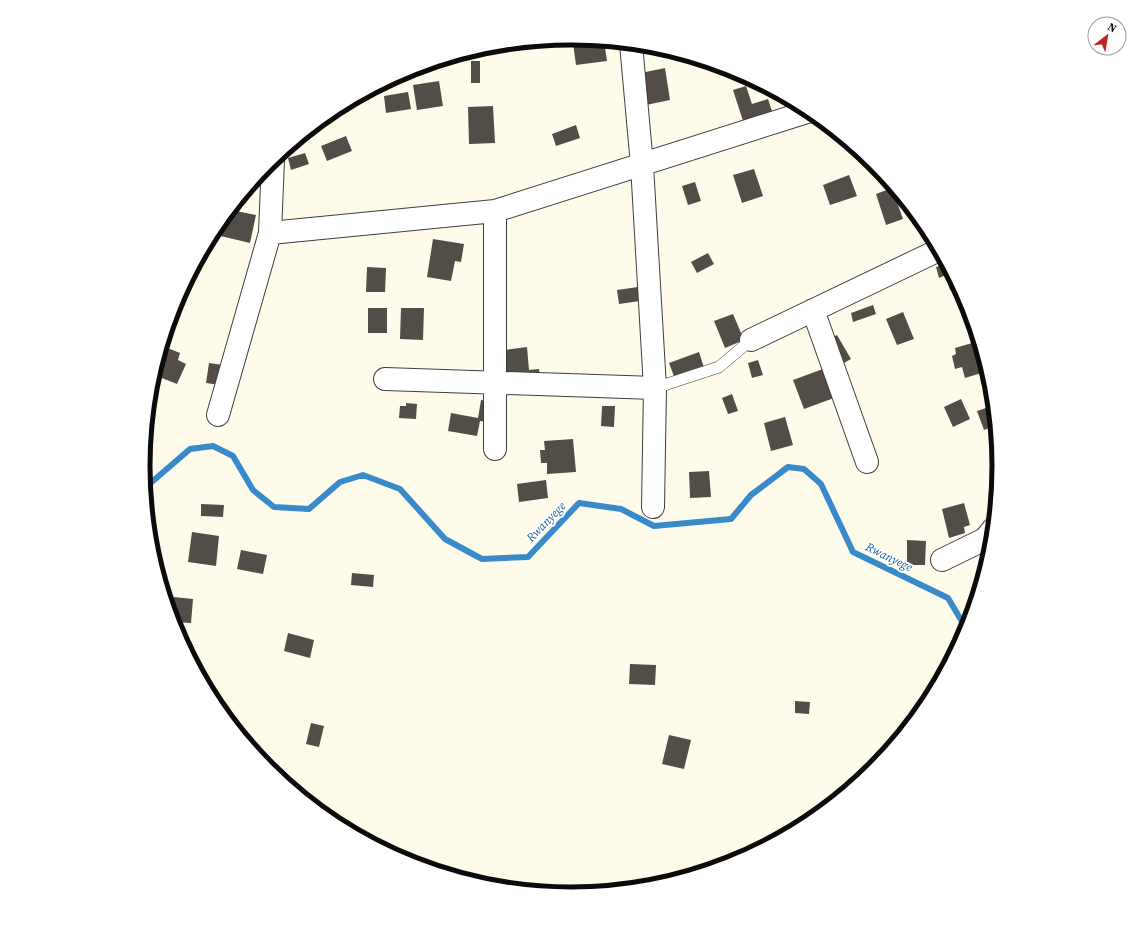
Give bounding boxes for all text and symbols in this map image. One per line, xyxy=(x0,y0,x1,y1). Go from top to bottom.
north arrow xyxy=(1087,16,1127,56)
text: N xyxy=(1105,19,1119,36)
water label: Rwanyege xyxy=(522,498,569,546)
water label: Rwanyege xyxy=(862,538,915,575)

